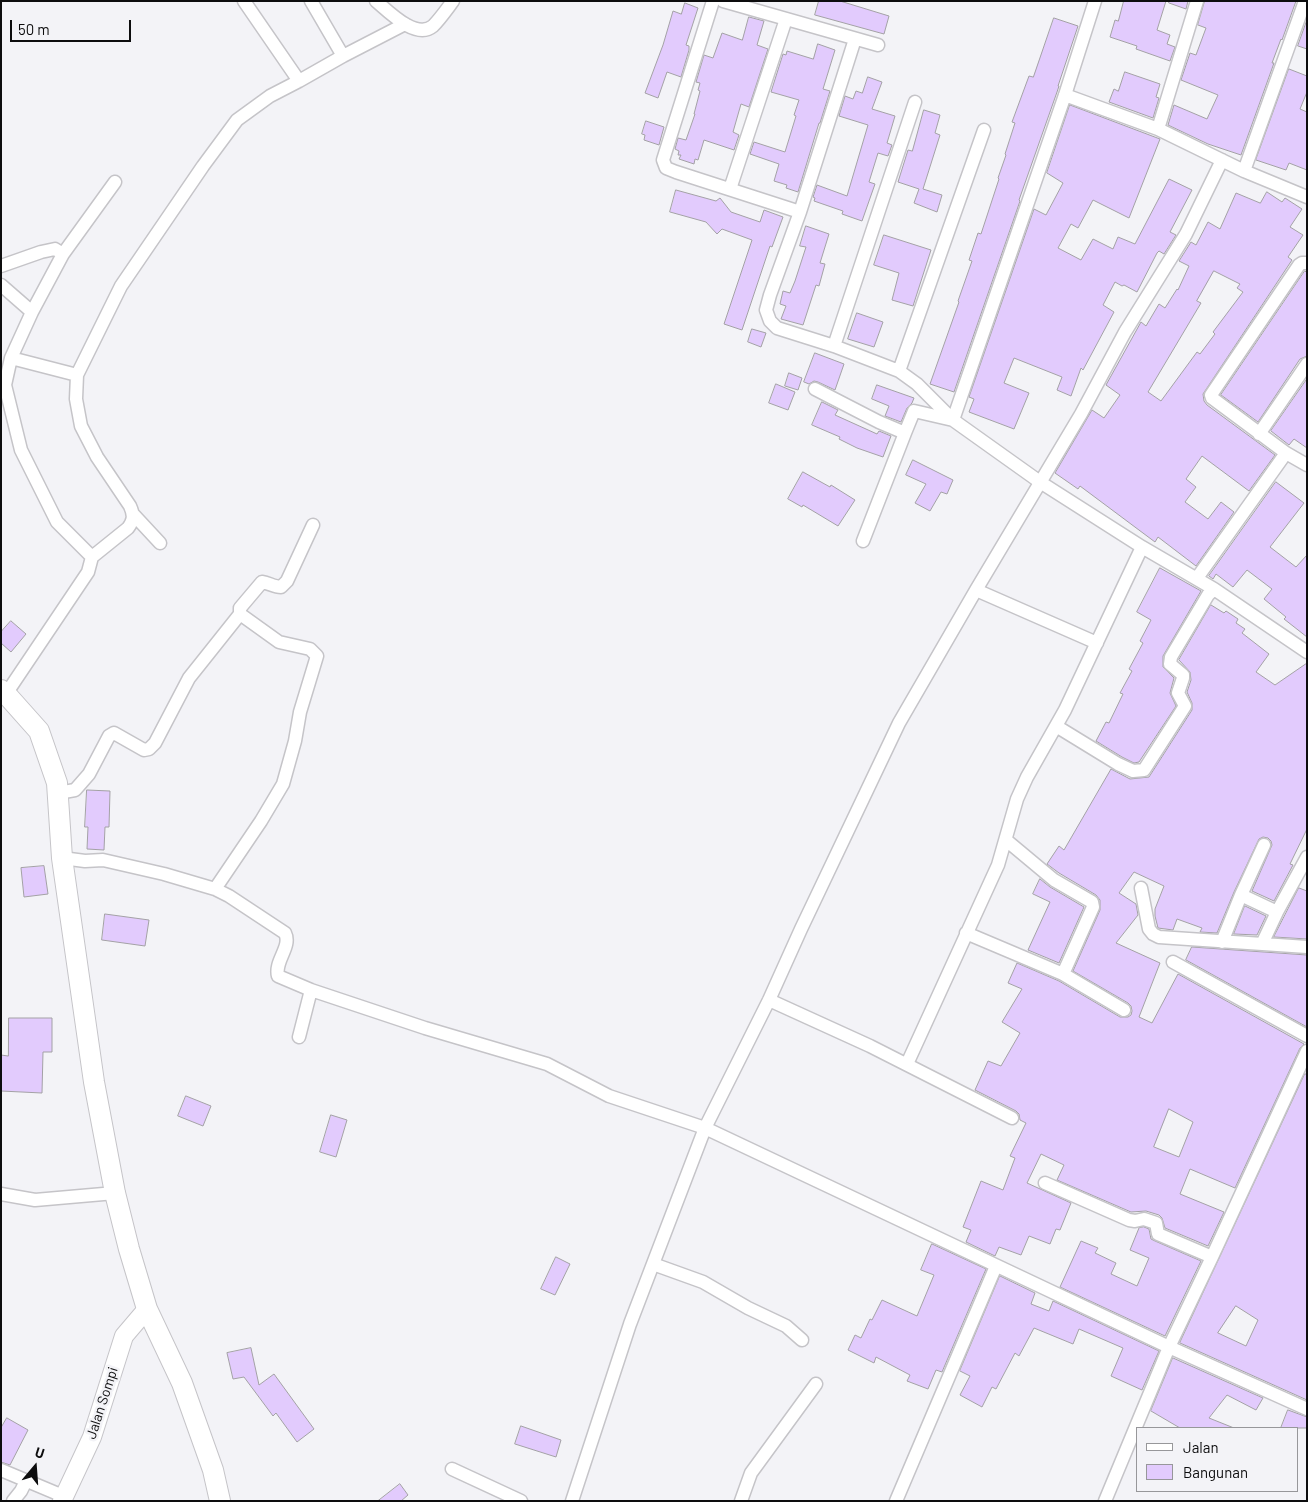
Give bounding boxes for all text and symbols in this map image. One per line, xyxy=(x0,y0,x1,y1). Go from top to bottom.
scale bar xyxy=(12,10,134,42)
text: 50 m xyxy=(18,20,50,38)
street label: Jalan Sompi xyxy=(82,1365,122,1441)
legend xyxy=(1136,1427,1298,1492)
text: Jalan xyxy=(1183,1438,1219,1456)
north arrow xyxy=(10,1442,60,1492)
text: U xyxy=(33,1443,47,1462)
text: Bangunan xyxy=(1183,1463,1248,1481)

